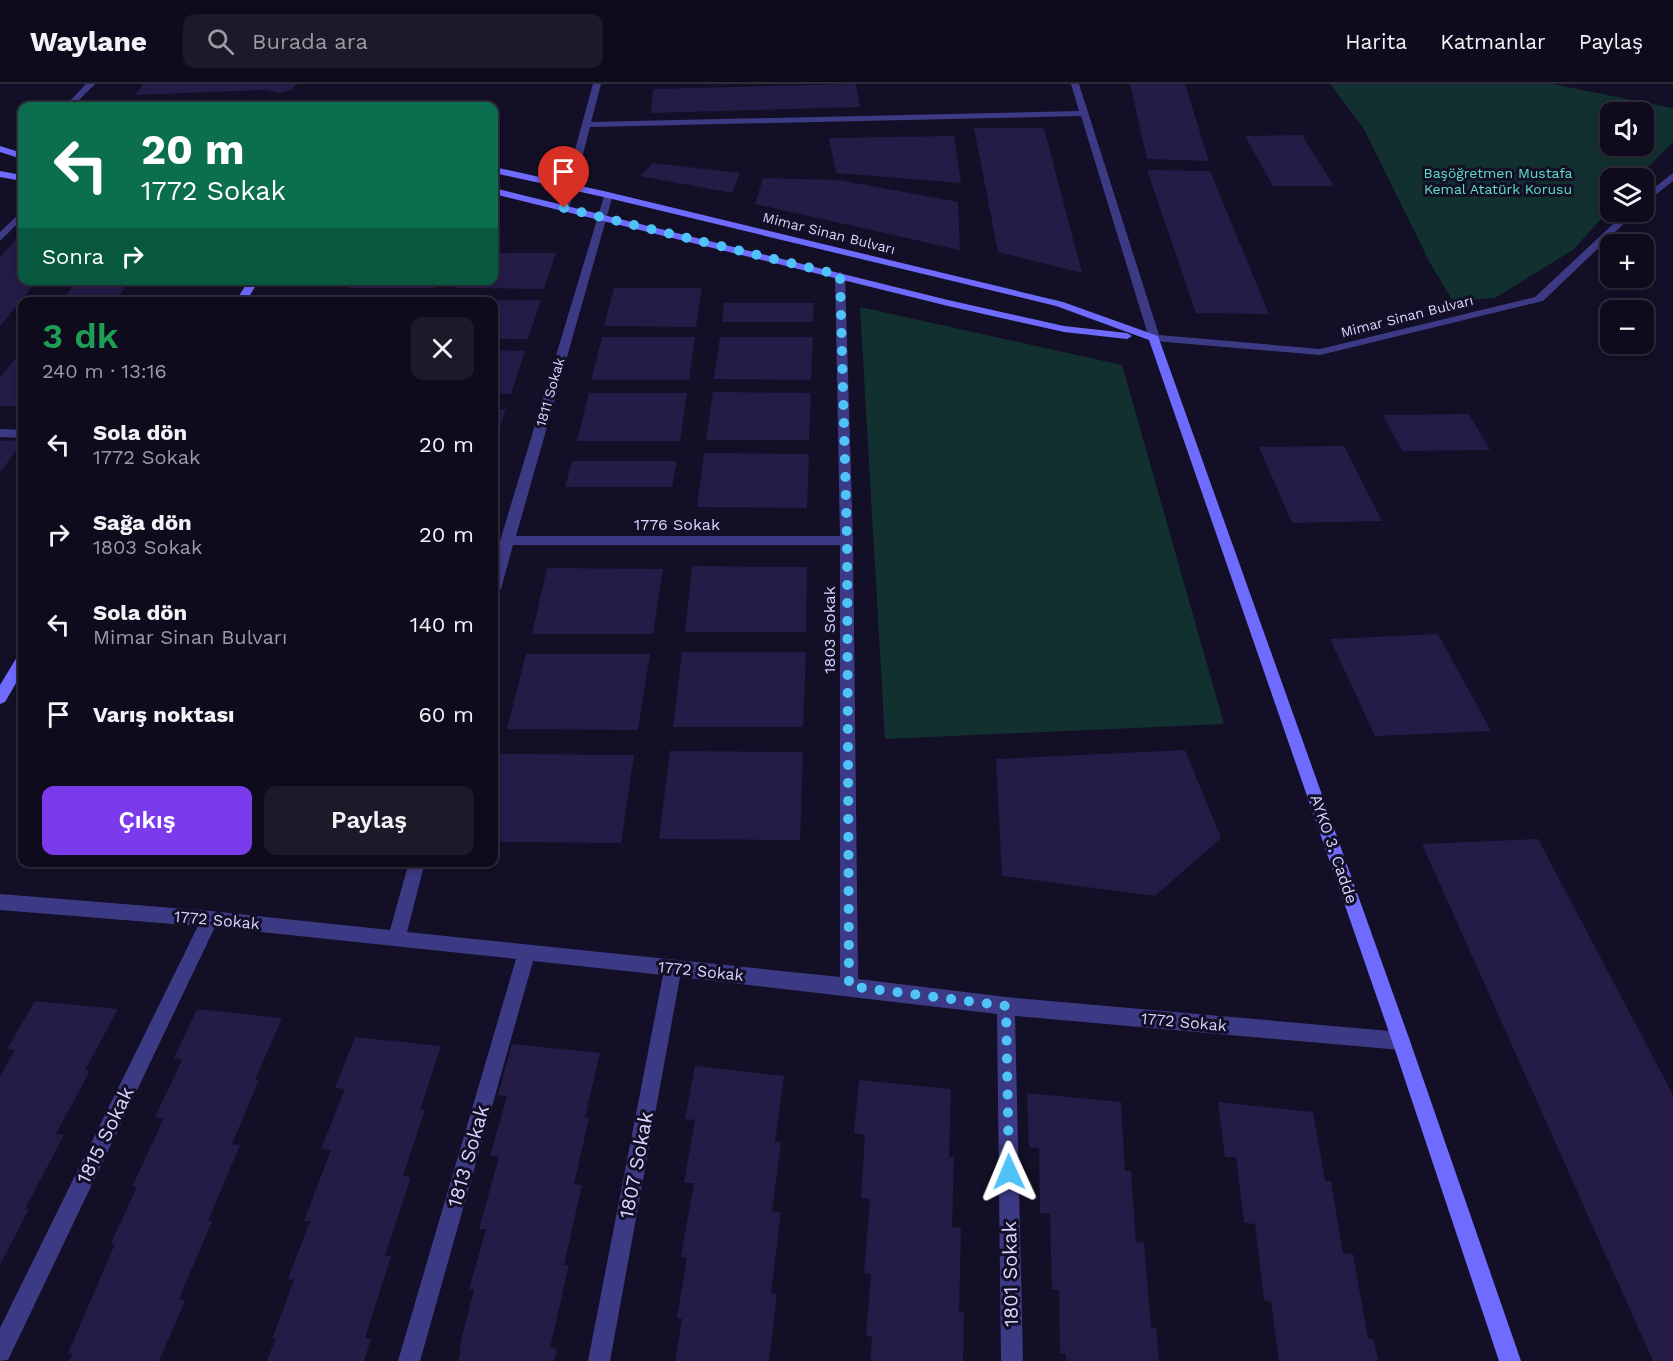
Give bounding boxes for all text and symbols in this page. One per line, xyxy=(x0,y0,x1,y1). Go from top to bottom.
search box xyxy=(183,14,603,68)
text: Waylane xyxy=(30,25,147,58)
icon: search xyxy=(204,25,237,58)
text: Burada ara xyxy=(252,29,368,54)
text: Harita xyxy=(1345,29,1407,54)
text: Katmanlar xyxy=(1440,29,1546,54)
text: Paylaş xyxy=(1579,29,1643,54)
map controls xyxy=(1600,102,1654,354)
button: sound xyxy=(1600,102,1654,156)
text: 20 m xyxy=(141,125,245,174)
icon: left xyxy=(42,126,120,204)
pin xyxy=(538,146,589,208)
icon: arrive xyxy=(547,155,580,188)
park label: Başöğretmen Mustafa Kemal Atatürk Korusu xyxy=(1424,165,1573,197)
button: layers xyxy=(1600,168,1654,222)
text: 1772 Sokak xyxy=(141,175,286,207)
street label: Mimar Sinan Bulvarı xyxy=(761,209,897,257)
button: + xyxy=(1600,234,1654,288)
icon: right xyxy=(116,240,149,273)
text: Sonra xyxy=(42,244,104,269)
street label: Mimar Sinan Bulvarı xyxy=(1339,292,1475,340)
button: − xyxy=(1600,300,1654,354)
text: 3 dk xyxy=(42,315,118,357)
button: close xyxy=(411,317,474,380)
street label: 1811 Sokak xyxy=(533,356,567,428)
text: 240 m · 13:16 xyxy=(42,359,167,383)
text: Sola dön xyxy=(93,420,187,445)
icon: left xyxy=(42,428,75,461)
text: 20 m xyxy=(419,432,474,457)
text: 1772 Sokak xyxy=(93,445,200,469)
text: Sağa dön xyxy=(93,510,192,535)
street label: 1776 Sokak xyxy=(634,515,720,534)
icon: right xyxy=(42,518,75,551)
text: 20 m xyxy=(419,522,474,547)
text: 1803 Sokak xyxy=(93,535,202,559)
street label: 1803 Sokak xyxy=(820,586,839,674)
text: Sola dön xyxy=(93,600,187,625)
icon: left xyxy=(42,608,75,641)
text: 140 m xyxy=(410,612,474,637)
text: Mimar Sinan Bulvarı xyxy=(93,625,287,649)
icon: arrive xyxy=(42,698,75,731)
text: Varış noktası xyxy=(93,702,235,727)
text: 60 m xyxy=(418,702,474,727)
button: Çıkış xyxy=(42,786,252,855)
button: Paylaş xyxy=(264,786,474,855)
street label: AYKO 3. Cadde xyxy=(1306,792,1362,906)
street label: 1772 Sokak xyxy=(173,907,261,933)
street label: 1772 Sokak xyxy=(657,957,745,985)
street label: 1772 Sokak xyxy=(1140,1009,1228,1035)
street label: 1815 Sokak xyxy=(71,1083,139,1187)
street label: 1813 Sokak xyxy=(442,1102,494,1210)
street label: 1807 Sokak xyxy=(614,1110,658,1220)
position arrow xyxy=(977,1140,1041,1204)
street label: 1801 Sokak xyxy=(997,1221,1023,1327)

